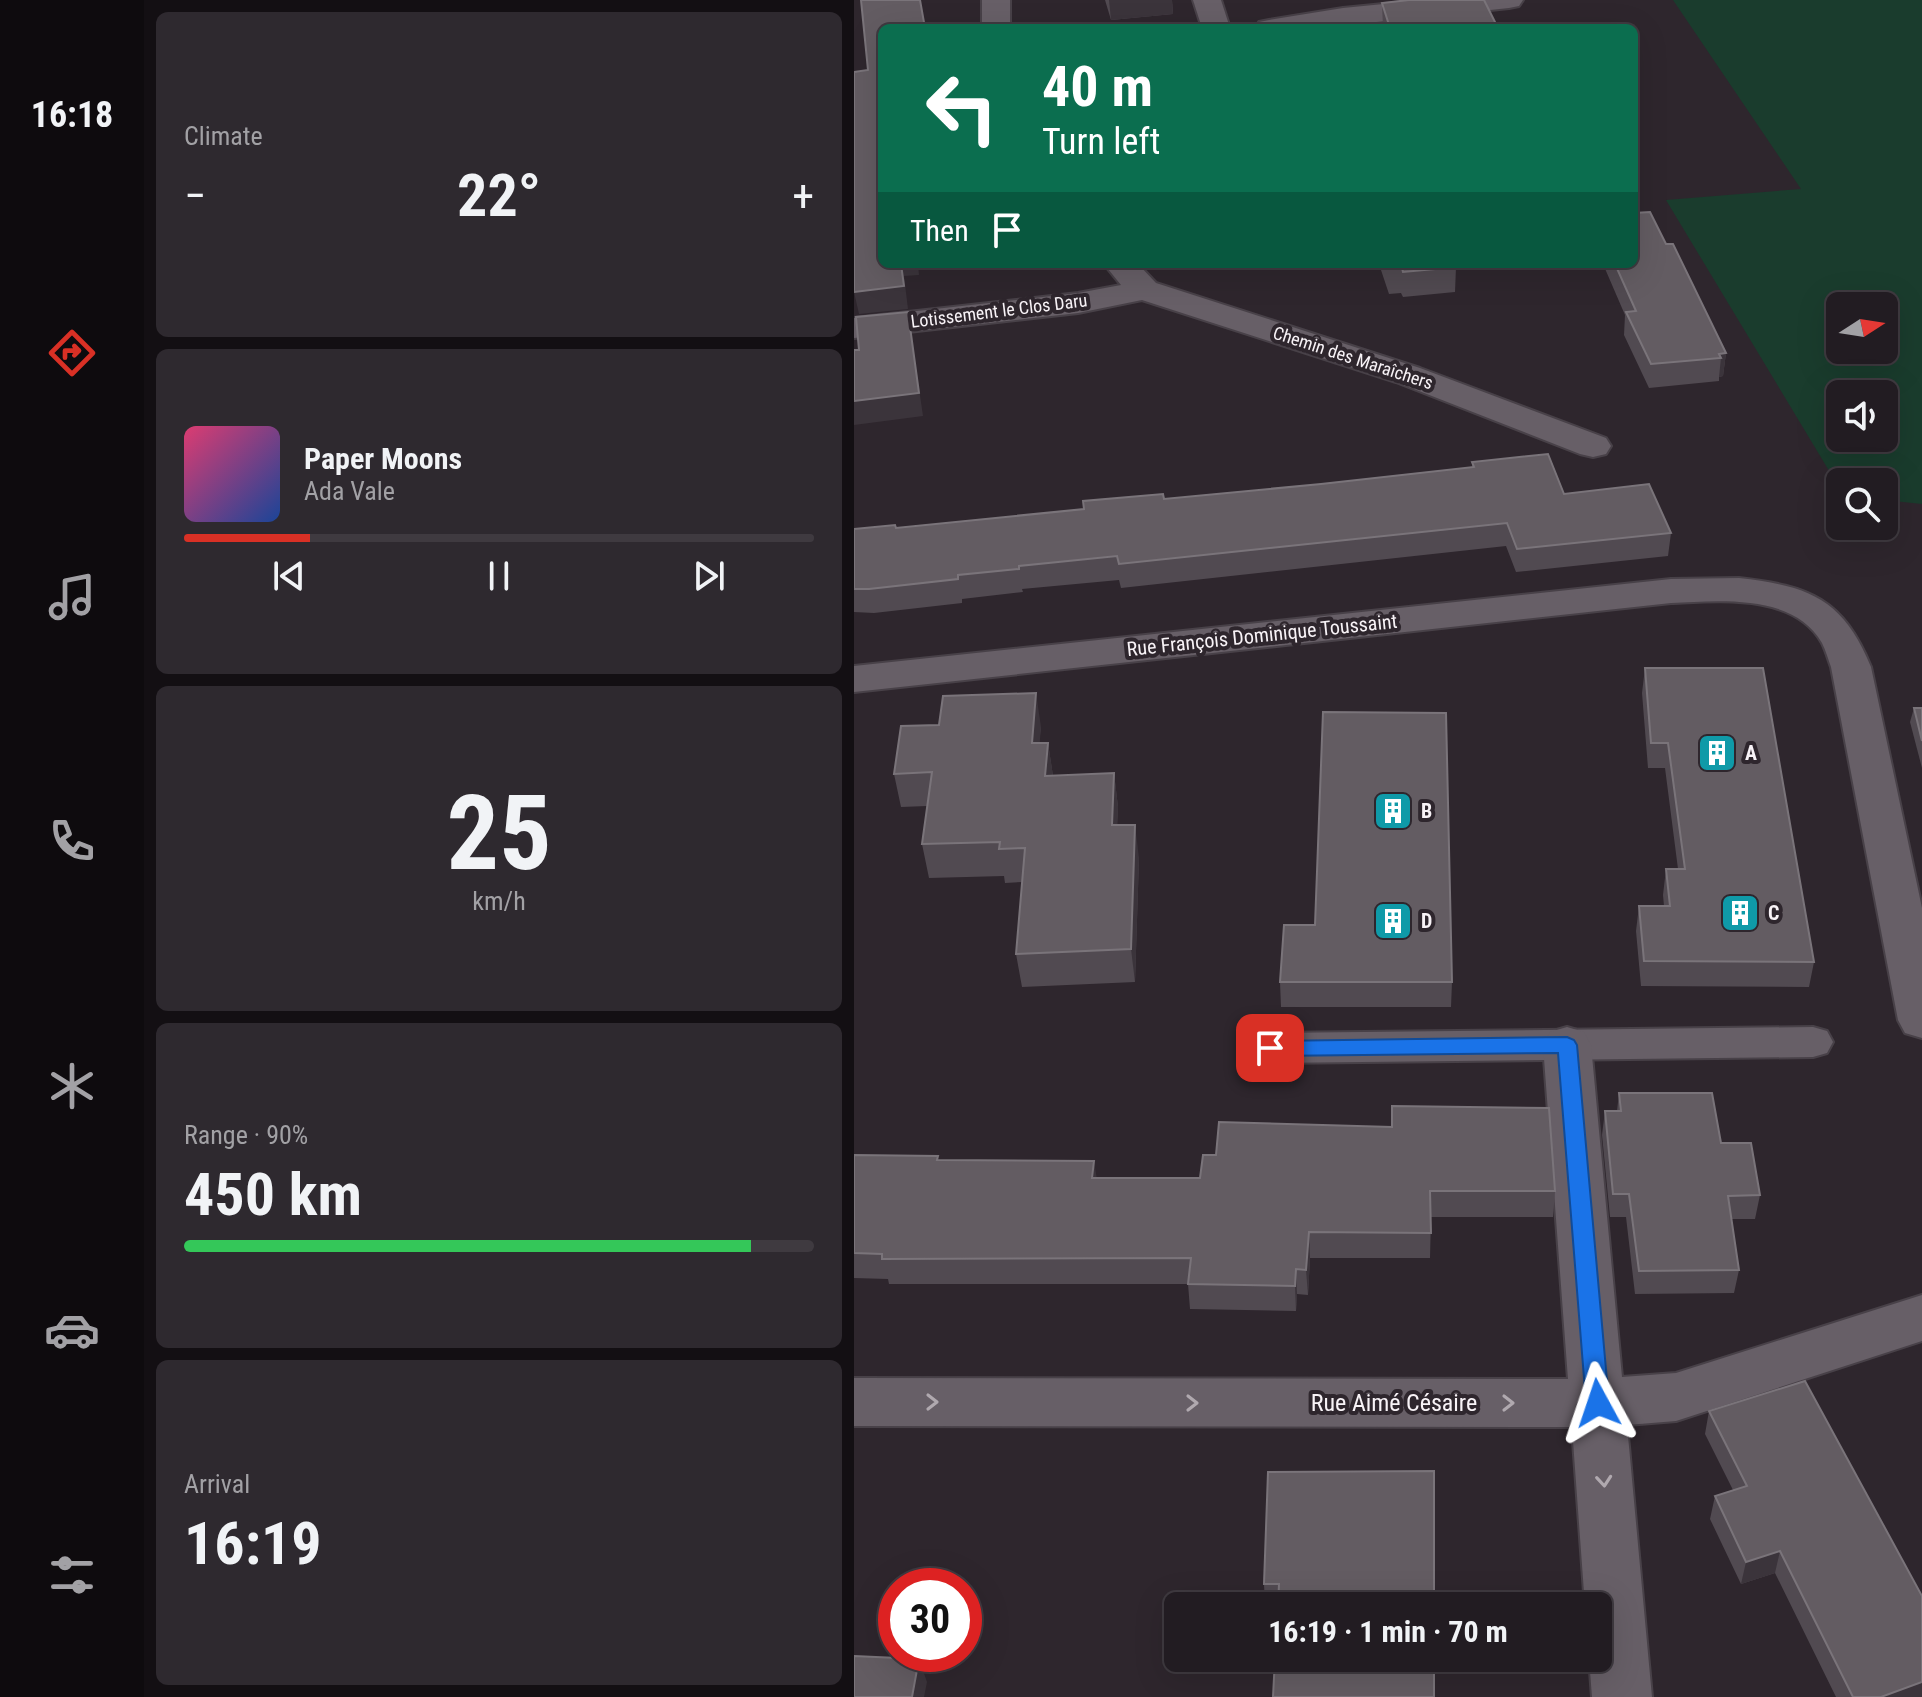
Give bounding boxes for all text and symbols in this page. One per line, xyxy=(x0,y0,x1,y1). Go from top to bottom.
text: 40 m xyxy=(1042,54,1153,120)
icon: left xyxy=(910,56,1014,160)
text: 16:18 xyxy=(31,94,113,136)
text: Climate xyxy=(184,121,263,151)
text: Turn left xyxy=(1042,121,1160,163)
text: 22° xyxy=(457,160,541,231)
text: − xyxy=(184,170,206,222)
text: + xyxy=(792,170,814,222)
icon: arrive xyxy=(985,208,1029,252)
text: Then xyxy=(910,213,969,248)
street label: Lotissement le Clos Daru xyxy=(910,289,1088,332)
north arrow xyxy=(1826,292,1898,364)
map controls xyxy=(1826,292,1898,540)
street label: Chemin des Maraîchers xyxy=(1271,322,1436,393)
icon: directions xyxy=(44,325,100,381)
button: sound xyxy=(1826,380,1898,452)
text: Paper Moons xyxy=(304,441,462,476)
button: search xyxy=(1826,468,1898,540)
text: Ada Vale xyxy=(304,476,395,506)
icon: previous xyxy=(267,554,311,598)
icon: pause xyxy=(477,554,521,598)
icon: next xyxy=(687,554,731,598)
icon: music xyxy=(44,569,100,625)
street label: Rue François Dominique Toussaint xyxy=(1126,609,1399,661)
building icon: A xyxy=(1696,732,1738,774)
place label: A xyxy=(1745,741,1757,765)
text: 25 xyxy=(446,773,552,894)
building icon: B xyxy=(1372,790,1414,832)
place label: B xyxy=(1421,799,1432,823)
icon: phone xyxy=(44,813,100,869)
text: km/h xyxy=(472,886,526,916)
building icon: C xyxy=(1719,892,1761,934)
building icon: D xyxy=(1372,900,1414,942)
place label: C xyxy=(1768,901,1779,925)
place label: D xyxy=(1421,909,1432,933)
pin xyxy=(1236,1014,1304,1082)
icon: arrive xyxy=(1248,1026,1292,1070)
icon: climate xyxy=(44,1058,100,1114)
text: Range · 90% xyxy=(184,1120,308,1150)
text: 450 km xyxy=(184,1159,362,1230)
icon: car xyxy=(44,1302,100,1358)
position arrow xyxy=(1556,1361,1640,1445)
street label: Rue Aimé Césaire xyxy=(1311,1389,1477,1417)
one-way arrow xyxy=(926,1393,939,1411)
one-way arrow xyxy=(1186,1394,1199,1412)
one-way arrow xyxy=(1502,1394,1515,1412)
text: Arrival xyxy=(184,1469,250,1499)
one-way arrow xyxy=(1595,1475,1612,1488)
text: 16:19 xyxy=(184,1508,322,1579)
icon: filters xyxy=(44,1547,100,1603)
speed limit sign: 30 xyxy=(878,1568,982,1672)
text: 16:19 · 1 min · 70 m xyxy=(1268,1614,1508,1649)

